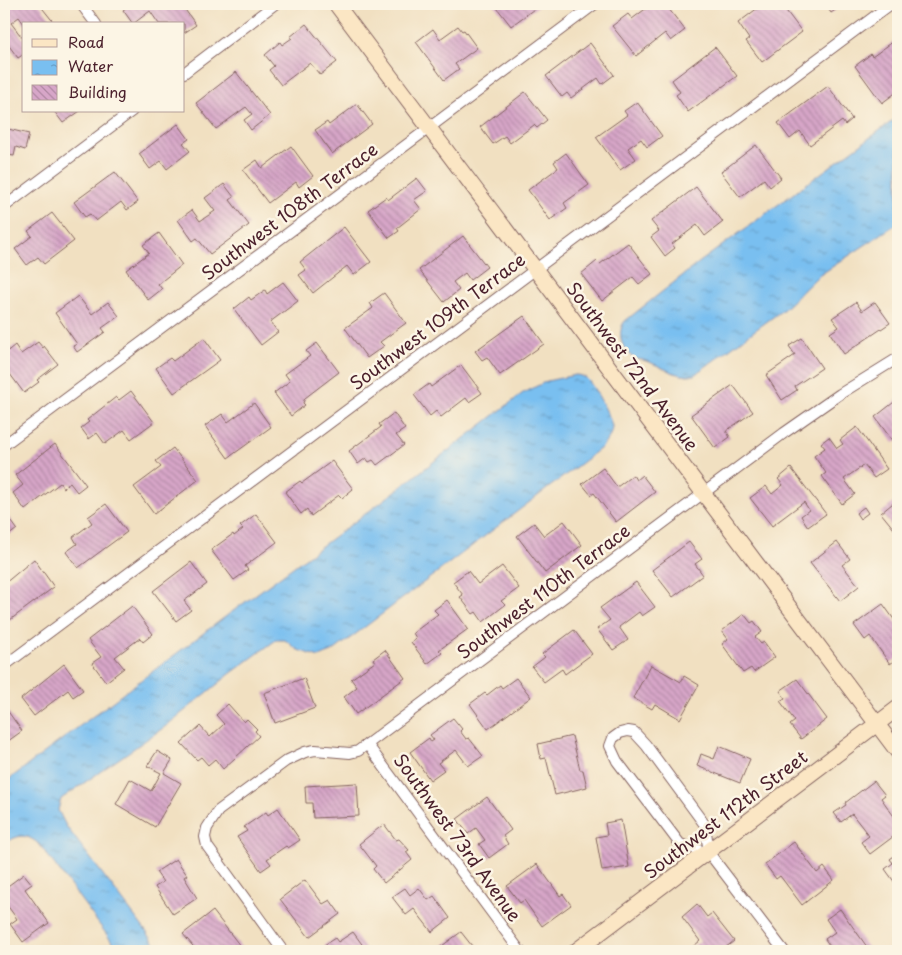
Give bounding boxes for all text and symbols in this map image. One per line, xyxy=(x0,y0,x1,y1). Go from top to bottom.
legend xyxy=(22,22,185,112)
text: Road xyxy=(68,30,104,53)
text: Water xyxy=(68,54,113,77)
text: Building xyxy=(68,80,127,103)
street label: Southwest 108th Terrace xyxy=(195,135,383,286)
street label: Southwest 109th Terrace xyxy=(344,246,531,396)
street label: Southwest 72nd Avenue xyxy=(561,276,706,456)
street label: Southwest 110th Terrace xyxy=(451,517,635,665)
street label: Southwest 112th Street xyxy=(638,743,813,884)
street label: Southwest 73rd Avenue xyxy=(388,748,529,927)

